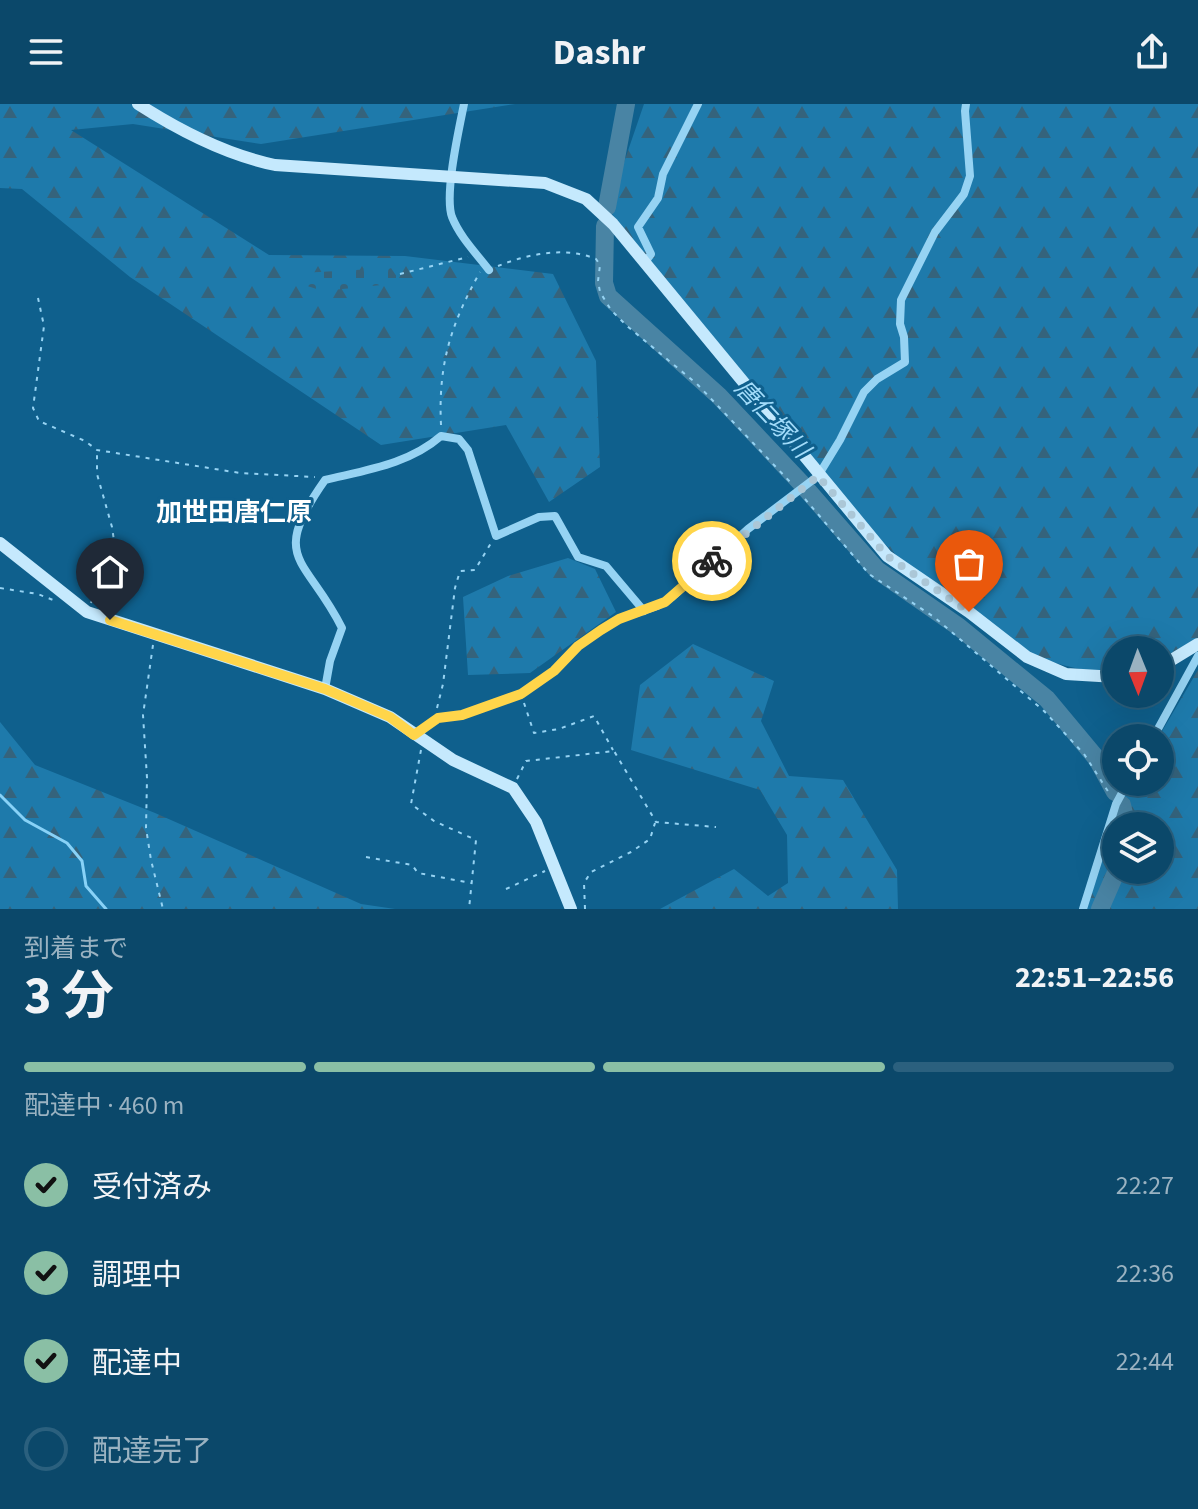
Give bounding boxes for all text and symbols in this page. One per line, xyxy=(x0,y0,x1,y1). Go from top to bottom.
text: Dashr xyxy=(553,27,645,78)
icon: menu xyxy=(24,30,68,74)
icon: share xyxy=(1130,30,1174,74)
water label: 唐仁塚川 xyxy=(726,372,820,468)
district label: 加世田唐仁原 xyxy=(156,494,312,531)
courier xyxy=(672,521,752,601)
pin xyxy=(935,530,1003,612)
pin xyxy=(76,538,144,620)
icon: bike xyxy=(690,539,734,583)
icon: bag xyxy=(947,542,991,586)
icon: home xyxy=(88,550,132,594)
north arrow xyxy=(1102,636,1174,708)
map controls xyxy=(1102,636,1174,884)
button: locate xyxy=(1102,724,1174,796)
button: layers xyxy=(1102,812,1174,884)
text: 到着まで xyxy=(24,930,128,967)
text: 22:51–22:56 xyxy=(1015,956,1174,999)
text: 3 分 xyxy=(24,960,114,1034)
text: 配達中 · 460 m xyxy=(24,1087,184,1124)
icon: check xyxy=(24,1163,68,1207)
text: 受付済み xyxy=(92,1166,212,1209)
text: 22:27 xyxy=(1116,1167,1174,1204)
icon: check xyxy=(24,1251,68,1295)
text: 調理中 xyxy=(92,1254,182,1297)
text: 22:36 xyxy=(1116,1255,1174,1292)
icon: check xyxy=(24,1339,68,1383)
text: 配達中 xyxy=(92,1342,182,1385)
text: 22:44 xyxy=(1116,1343,1174,1380)
text: 配達完了 xyxy=(92,1430,212,1473)

